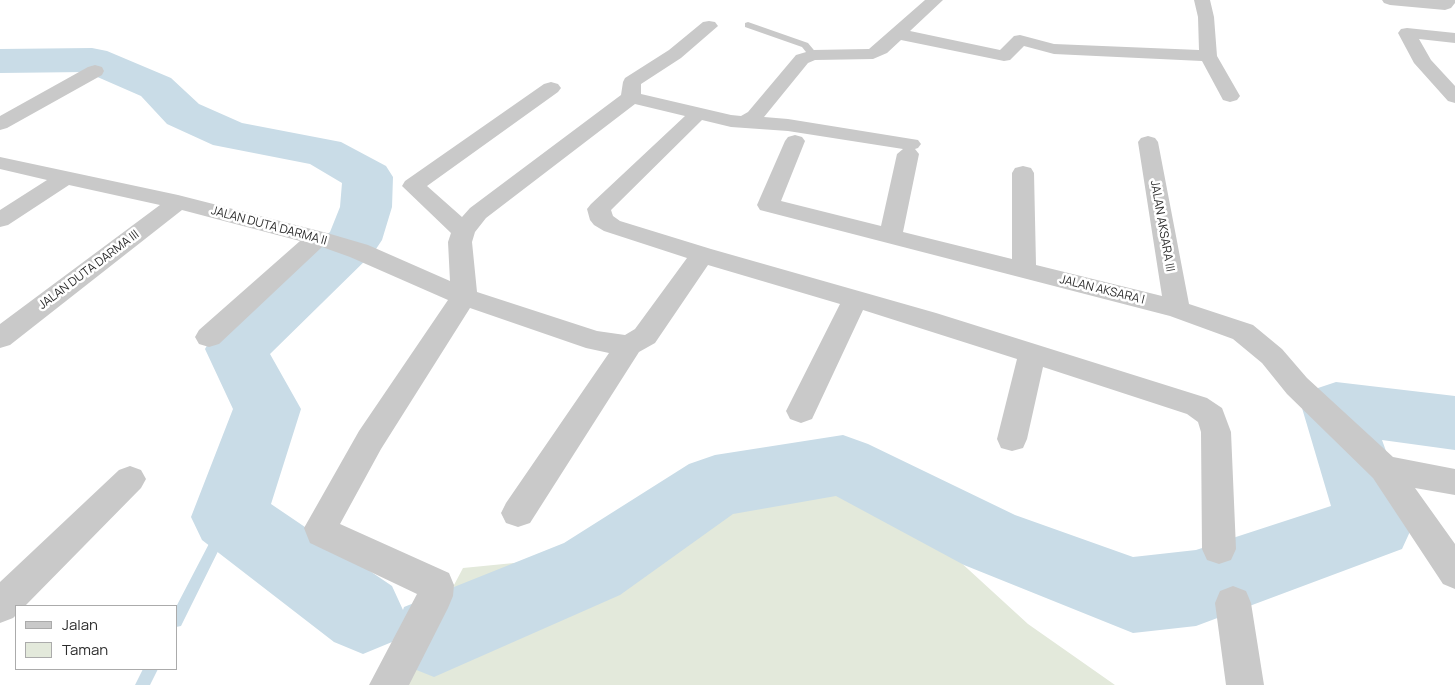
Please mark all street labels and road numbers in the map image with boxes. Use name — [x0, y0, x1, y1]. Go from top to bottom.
street label: JALAN AKSARA III — [1147, 179, 1177, 273]
street label: JALAN DUTA DARMA II — [209, 204, 329, 248]
street label: JALAN DUTA DARMA III — [36, 227, 142, 313]
street label: JALAN AKSARA I — [1058, 272, 1146, 308]

